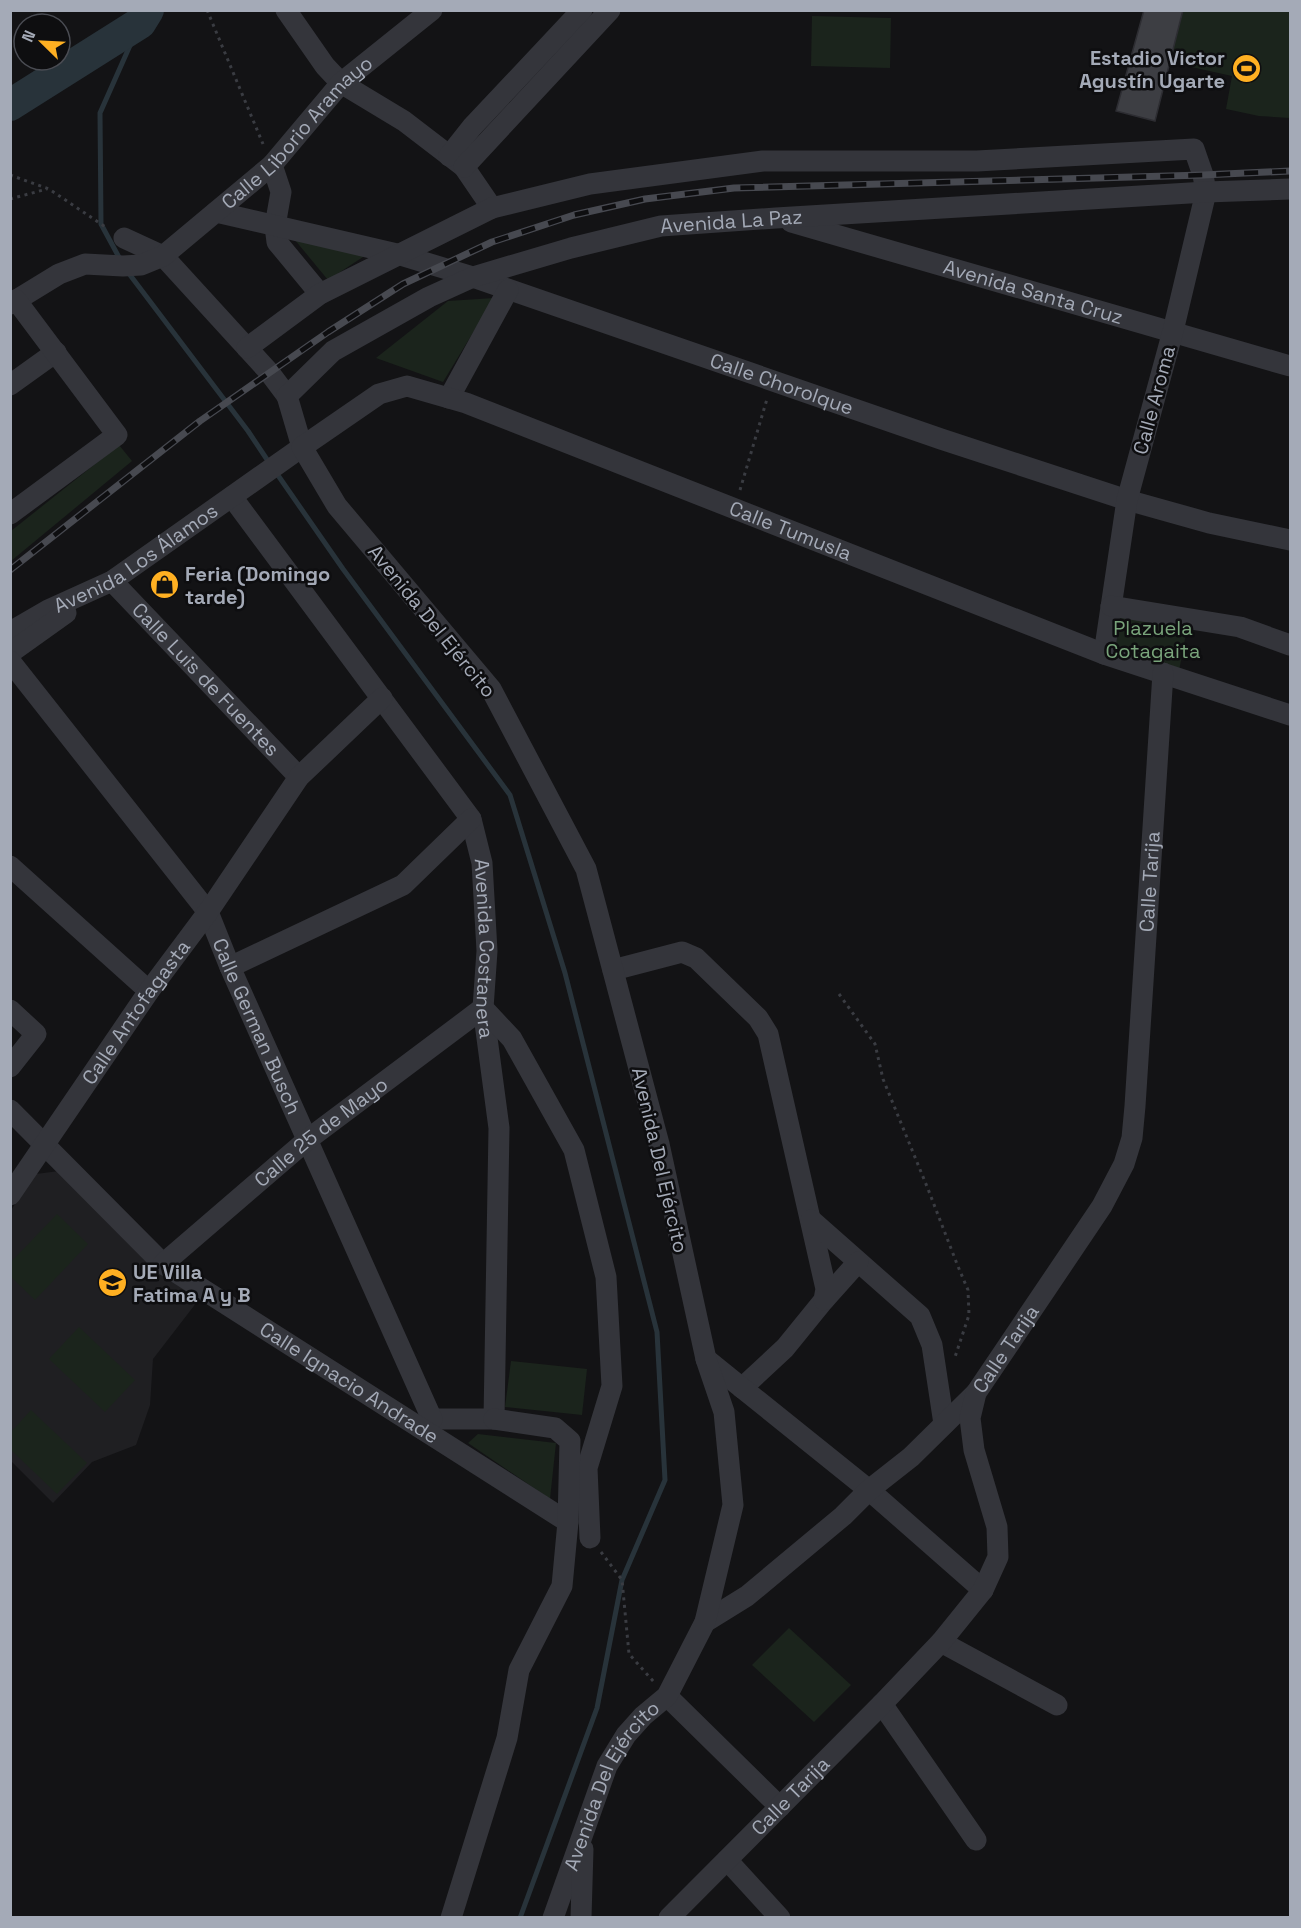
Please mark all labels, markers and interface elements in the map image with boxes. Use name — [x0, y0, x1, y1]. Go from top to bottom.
north arrow — [12, 12, 72, 72]
text: N — [17, 27, 41, 45]
place label: Estadio Victor Agustín Ugarte — [1079, 45, 1225, 94]
street label: Calle Liborio Aramayo — [216, 50, 378, 215]
sports icon: Estadio Victor Agustín Ugarte — [1230, 53, 1262, 85]
street label: Avenida La Paz — [659, 203, 803, 239]
street label: Avenida Santa Cruz — [940, 254, 1126, 330]
street label: Calle Aroma — [1127, 343, 1181, 457]
street label: Calle Chorolque — [707, 347, 857, 421]
street label: Calle Tumusla — [726, 495, 856, 566]
street label: Avenida Los Álamos — [50, 498, 223, 619]
street label: Avenida Del Ejército — [362, 539, 502, 703]
place label: Feria (Domingo tarde) — [185, 561, 330, 610]
shop icon: Feria (Domingo tarde) — [148, 569, 180, 601]
street label: Calle Luis de Fuentes — [126, 597, 285, 762]
park label: Plazuela Cotagaita — [1105, 615, 1201, 664]
street label: Calle Tarija — [1133, 830, 1166, 933]
street label: Avenida Costanera — [469, 858, 500, 1040]
street label: Calle Antofagasta — [76, 934, 196, 1090]
street label: Calle German Busch — [207, 934, 307, 1118]
street label: Avenida Del Ejército — [626, 1065, 694, 1255]
street label: Calle 25 de Mayo — [249, 1071, 393, 1193]
place label: UE Villa Fatima A y B — [133, 1259, 250, 1308]
school or university icon: UE Villa Fatima A y B — [96, 1267, 128, 1299]
street label: Calle Tarija — [967, 1300, 1045, 1398]
street label: Calle Ignacio Andrade — [255, 1316, 444, 1449]
street label: Avenida Del Ejército — [558, 1695, 665, 1874]
street label: Calle Tarija — [745, 1751, 835, 1841]

